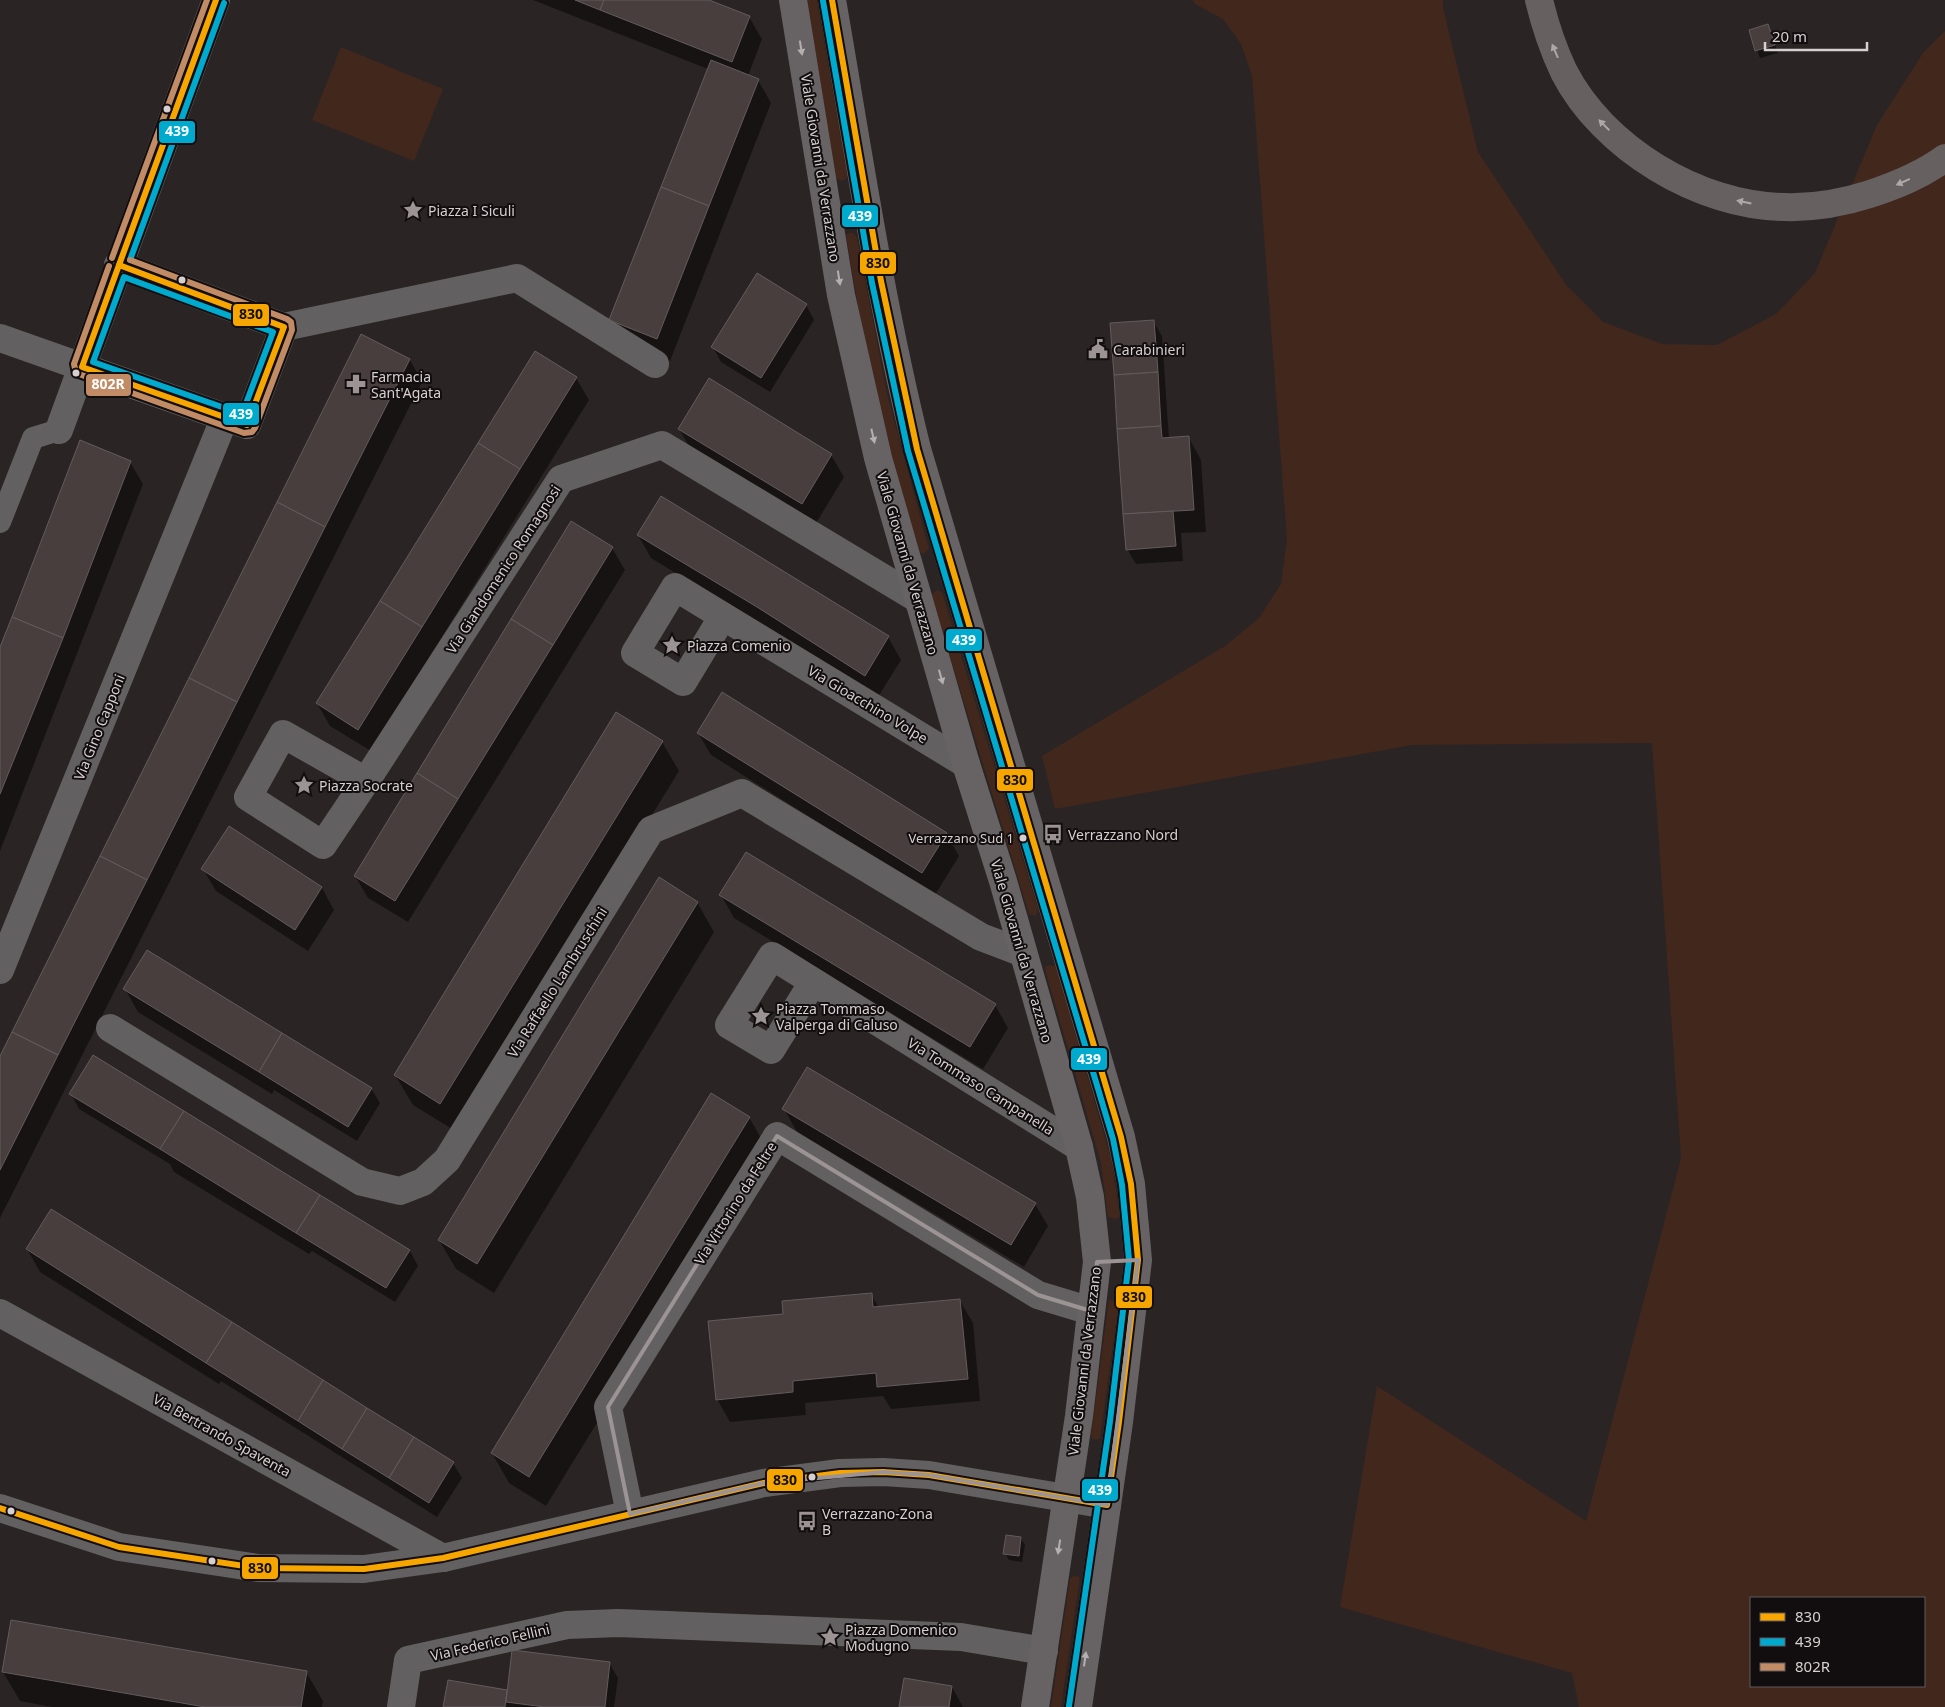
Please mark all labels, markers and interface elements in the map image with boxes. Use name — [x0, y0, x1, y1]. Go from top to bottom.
scale bar — [1765, 20, 1868, 52]
text: 20 m — [1772, 26, 1807, 46]
one-way arrow — [798, 40, 806, 56]
one-way arrow — [1551, 43, 1559, 58]
street label: Viale Giovanni da Verrazzano — [797, 73, 845, 263]
unlabelled marker — [162, 104, 172, 114]
one-way arrow — [1598, 119, 1610, 131]
line badge: 439 — [158, 120, 196, 144]
text: 439 — [165, 121, 189, 140]
one-way arrow — [1896, 179, 1910, 187]
one-way arrow — [1736, 197, 1752, 205]
place icon: Piazza I Siculi — [402, 199, 424, 221]
place label: Piazza I Siculi — [428, 201, 515, 220]
line badge: 439 — [841, 204, 879, 228]
text: 439 — [848, 206, 872, 225]
line badge: 830 — [859, 251, 897, 275]
text: 830 — [866, 253, 890, 272]
one-way arrow — [835, 270, 843, 286]
unlabelled marker — [177, 275, 187, 285]
line badge: 830 — [232, 303, 270, 327]
text: 830 — [239, 304, 263, 323]
public building icon: Carabinieri — [1087, 338, 1109, 360]
place label: Carabinieri — [1113, 340, 1185, 359]
place label: Farmacia Sant'Agata — [371, 367, 441, 402]
unlabelled marker — [71, 368, 81, 378]
line badge: 802R — [85, 373, 132, 397]
pharmacy icon: Farmacia Sant'Agata — [345, 373, 367, 395]
text: 802R — [91, 374, 125, 393]
line badge: 439 — [222, 402, 260, 426]
text: 439 — [229, 404, 253, 423]
one-way arrow — [869, 429, 877, 444]
street label: Viale Giovanni da Verrazzano — [873, 469, 943, 657]
street label: Via Giandomenico Romagnosi — [441, 481, 565, 657]
line badge: 439 — [945, 628, 983, 652]
text: 439 — [952, 630, 976, 649]
place icon: Piazza Comenio — [661, 634, 683, 656]
place label: Piazza Comenio — [687, 636, 791, 655]
street label: Via Gioacchino Volpe — [804, 661, 932, 747]
one-way arrow — [937, 670, 945, 685]
street label: Via Gino Capponi — [69, 671, 129, 783]
line badge: 830 — [996, 768, 1034, 792]
text: 830 — [1003, 770, 1027, 789]
place icon: Piazza Socrate — [293, 774, 315, 796]
place label: Piazza Socrate — [319, 776, 413, 795]
bus stop icon: Verrazzano Nord — [1042, 823, 1064, 845]
place label: Verrazzano Nord — [1068, 825, 1178, 844]
place label: Verrazzano Sud 1 — [909, 829, 1014, 847]
marker: Verrazzano Sud 1 — [1018, 833, 1028, 843]
street label: Viale Giovanni da Verrazzano — [987, 857, 1057, 1045]
street label: Via Raffaello Lambruschini — [503, 903, 611, 1061]
place label: Piazza Tommaso Valperga di Caluso — [776, 999, 898, 1034]
place icon: Piazza Tommaso Valperga di Caluso — [750, 1005, 772, 1027]
street label: Via Tommaso Campanella — [904, 1033, 1058, 1139]
line badge: 439 — [1070, 1047, 1108, 1071]
text: 439 — [1077, 1049, 1101, 1068]
street label: Via Vittorino da Feltre — [689, 1138, 781, 1268]
street label: Viale Giovanni da Verrazzano — [1063, 1266, 1105, 1456]
line badge: 830 — [1115, 1285, 1153, 1309]
text: 830 — [1122, 1287, 1146, 1306]
street label: Via Bertrando Spaventa — [150, 1389, 294, 1481]
line badge: 830 — [766, 1468, 804, 1492]
text: 830 — [773, 1470, 797, 1489]
unlabelled marker — [807, 1472, 817, 1482]
line badge: 439 — [1081, 1478, 1119, 1502]
text: 439 — [1088, 1480, 1112, 1499]
place label: Verrazzano-Zona B — [822, 1504, 933, 1539]
unlabelled marker — [6, 1506, 16, 1516]
bus stop icon: Verrazzano-Zona B — [796, 1510, 818, 1532]
one-way arrow — [1055, 1539, 1063, 1555]
unlabelled marker — [207, 1556, 217, 1566]
line badge: 830 — [241, 1556, 279, 1580]
text: 830 — [248, 1558, 272, 1577]
legend — [1750, 1597, 1925, 1687]
text: 830 — [1795, 1606, 1821, 1626]
street label: Via Federico Fellini — [429, 1619, 551, 1665]
place label: Piazza Domenico Modugno — [845, 1620, 957, 1655]
place icon: Piazza Domenico Modugno — [819, 1626, 841, 1648]
text: 439 — [1795, 1631, 1821, 1651]
one-way arrow — [1081, 1650, 1089, 1666]
text: 802R — [1795, 1656, 1831, 1676]

